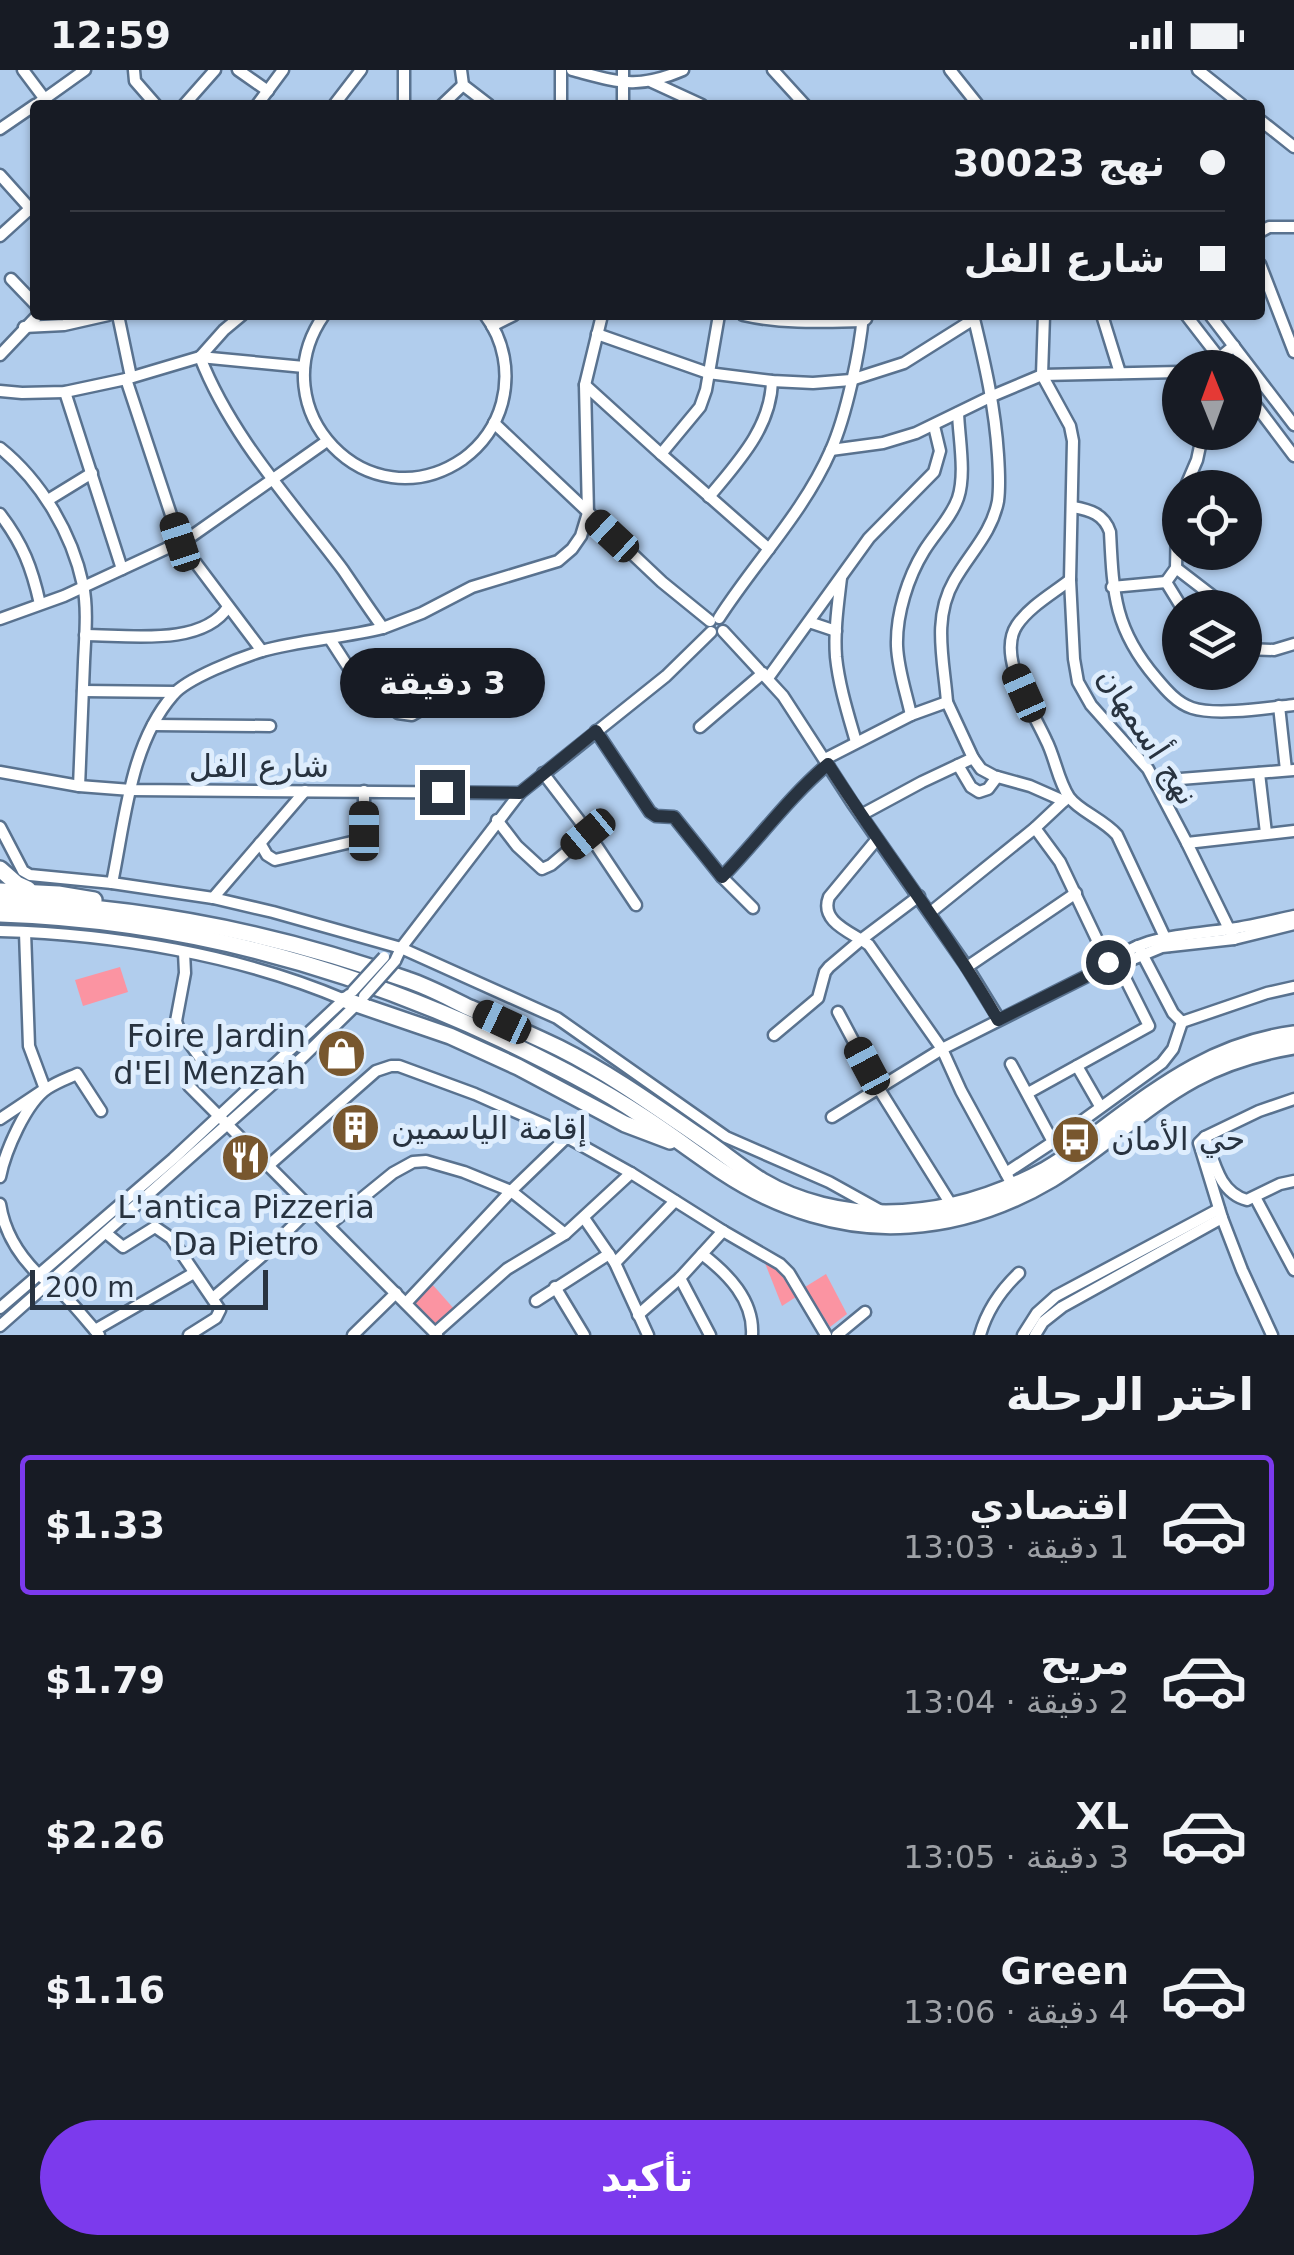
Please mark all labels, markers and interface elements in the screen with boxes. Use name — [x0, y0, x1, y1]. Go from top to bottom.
text: 12:59 — [50, 13, 171, 57]
text: نهج 30023 — [953, 141, 1165, 185]
text: شارع الفل — [964, 237, 1165, 281]
north arrow — [1162, 350, 1262, 450]
map controls — [1162, 350, 1262, 690]
button: locate — [1162, 470, 1262, 570]
car — [580, 505, 644, 567]
car — [156, 509, 204, 575]
button: layers — [1162, 590, 1262, 690]
callout: 3 دقيقة — [340, 647, 544, 717]
car — [998, 659, 1050, 727]
street label: نهج أسمهان — [1089, 659, 1208, 812]
text: 3 دقيقة — [379, 664, 506, 702]
street label: شارع الفل — [189, 747, 329, 785]
route end — [420, 770, 465, 815]
car — [349, 801, 379, 861]
car — [555, 803, 621, 865]
route start — [1086, 940, 1131, 985]
car — [468, 996, 536, 1048]
place label: Foire Jardin d'El Menzah — [113, 1017, 306, 1092]
shop icon: Foire Jardin d'El Menzah — [315, 1028, 367, 1080]
car — [840, 1032, 894, 1100]
building icon: إقامة الياسمين — [330, 1102, 382, 1154]
place label: إقامة الياسمين — [391, 1109, 587, 1147]
bus stop icon: حي الأمان — [1050, 1113, 1102, 1165]
place label: حي الأمان — [1111, 1119, 1245, 1158]
restaurant icon: L'antica Pizzeria Da Pietro — [220, 1131, 272, 1183]
place label: L'antica Pizzeria Da Pietro — [117, 1188, 375, 1263]
scale bar — [30, 1265, 268, 1310]
text: 200 m — [45, 1271, 135, 1304]
text: اختر الرحلة — [1006, 1368, 1254, 1421]
icon: car — [1159, 1480, 1249, 1570]
text: اقتصادي — [970, 1484, 1129, 1528]
text: $1.33 — [45, 1503, 165, 1547]
text: 1 دقيقة · 13:03 — [903, 1528, 1129, 1566]
icon: car — [1159, 1635, 1249, 1725]
text: مريح — [1040, 1639, 1129, 1683]
text: $1.79 — [45, 1658, 165, 1702]
text: 2 دقيقة · 13:04 — [903, 1683, 1129, 1721]
icon: car — [1159, 1790, 1249, 1880]
text: XL — [1075, 1794, 1129, 1838]
text: $2.26 — [45, 1813, 165, 1857]
text: 3 دقيقة · 13:05 — [903, 1838, 1129, 1876]
icon: car — [1159, 1945, 1249, 2035]
text: Green — [1000, 1949, 1129, 1993]
text: $1.16 — [45, 1968, 165, 2012]
text: 4 دقيقة · 13:06 — [903, 1993, 1129, 2031]
button: تأكيد — [40, 2120, 1254, 2235]

